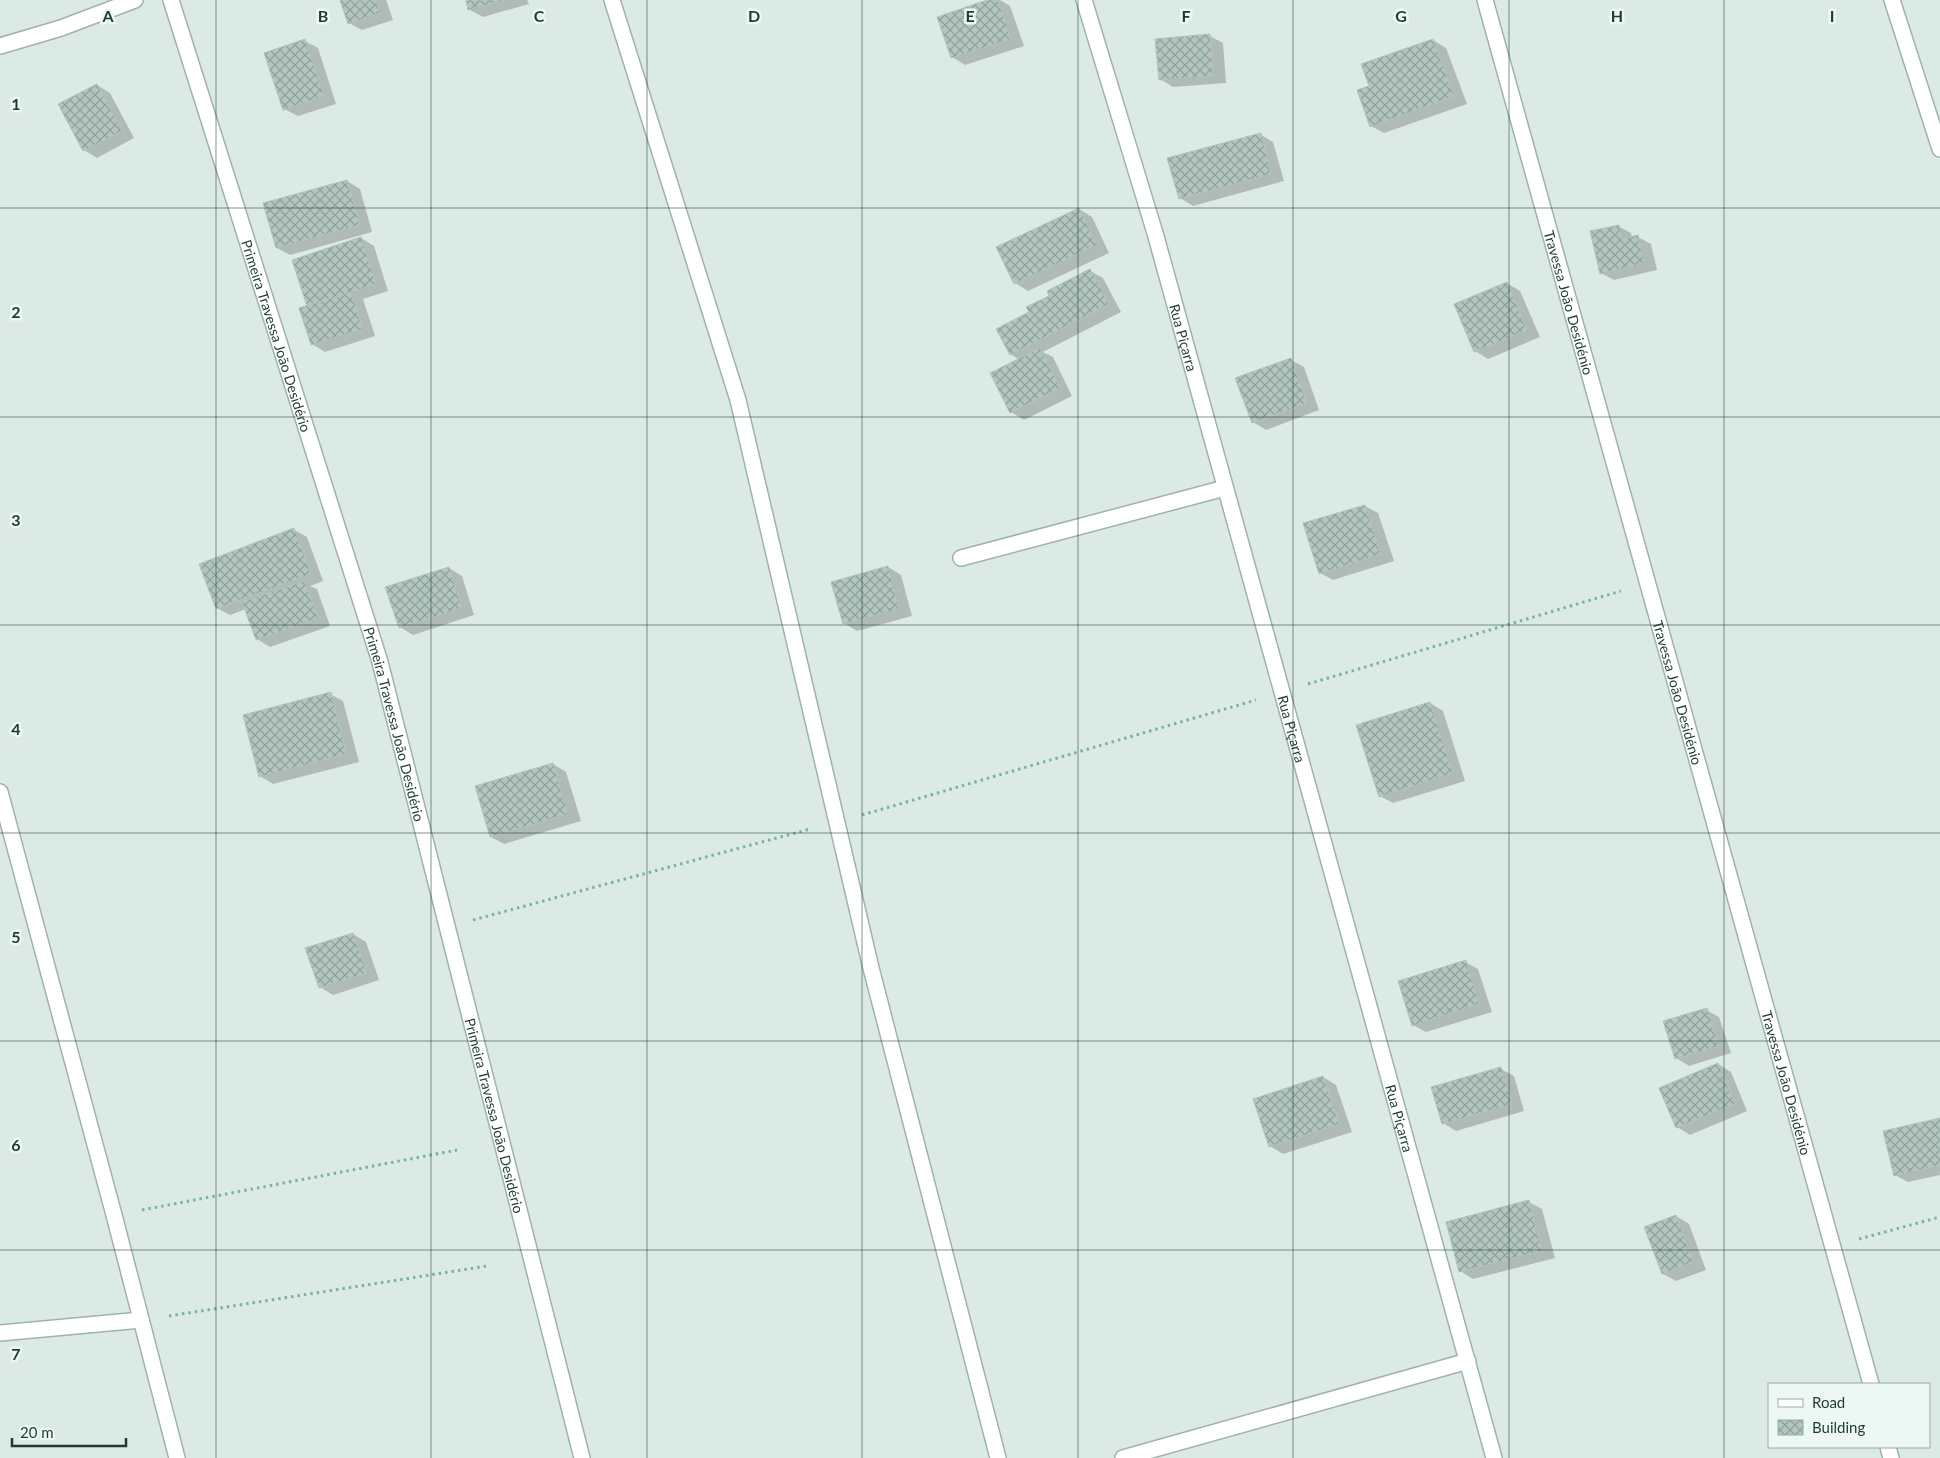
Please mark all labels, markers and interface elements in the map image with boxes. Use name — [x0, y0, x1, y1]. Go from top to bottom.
text: A — [101, 6, 114, 25]
text: B — [318, 6, 328, 25]
text: C — [534, 6, 545, 25]
text: D — [748, 6, 760, 25]
text: E — [965, 6, 975, 25]
text: F — [1181, 6, 1191, 25]
text: G — [1395, 6, 1407, 25]
text: H — [1611, 6, 1623, 25]
text: I — [1830, 6, 1834, 25]
text: 1 — [11, 94, 21, 113]
street label: Travessa João Desidénio — [1541, 228, 1598, 377]
street label: Primeira Travessa João Desidério — [239, 237, 315, 434]
text: 2 — [11, 302, 21, 321]
street label: Rua Piçarra — [1166, 302, 1201, 373]
text: 3 — [11, 510, 21, 529]
street label: Travessa João Desidénio — [1650, 618, 1706, 767]
street label: Primeira Travessa João Desidério — [361, 625, 429, 823]
street label: Rua Piçarra — [1275, 693, 1310, 765]
text: 4 — [11, 719, 21, 738]
text: 5 — [11, 927, 21, 946]
street label: Travessa João Desidénio — [1759, 1009, 1815, 1157]
street label: Primeira Travessa João Desidério — [462, 1016, 528, 1215]
street label: Rua Piçarra — [1383, 1082, 1417, 1154]
text: 6 — [11, 1135, 21, 1154]
text: 7 — [11, 1344, 21, 1363]
legend — [1768, 1383, 1930, 1448]
text: Road — [1812, 1393, 1845, 1411]
scale bar — [12, 1416, 126, 1448]
text: Building — [1812, 1418, 1865, 1436]
text: 20 m — [20, 1423, 54, 1441]

